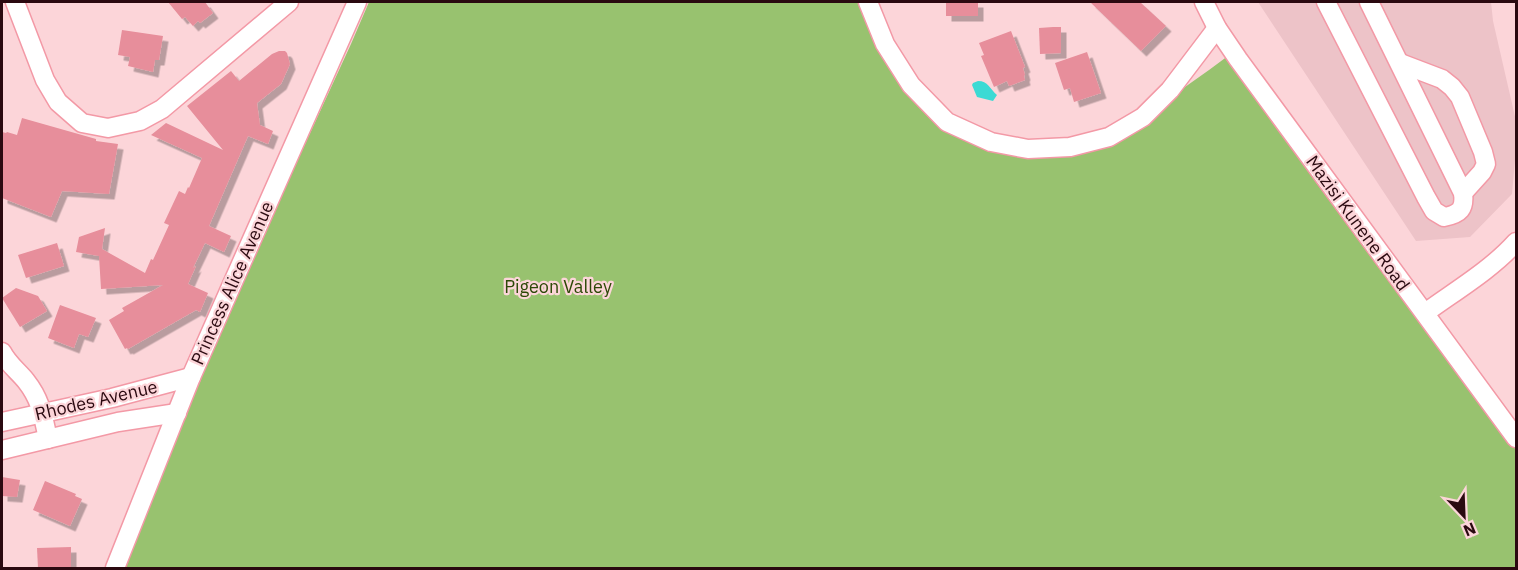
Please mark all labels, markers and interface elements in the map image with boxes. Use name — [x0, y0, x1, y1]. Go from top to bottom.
street label: Mazisi Kunene Road — [1301, 151, 1415, 295]
street label: Princess Alice Avenue — [186, 198, 278, 368]
park label: Pigeon Valley — [504, 275, 612, 298]
street label: Rhodes Avenue — [32, 375, 160, 425]
north arrow — [1434, 486, 1494, 546]
text: N — [1461, 518, 1479, 541]

